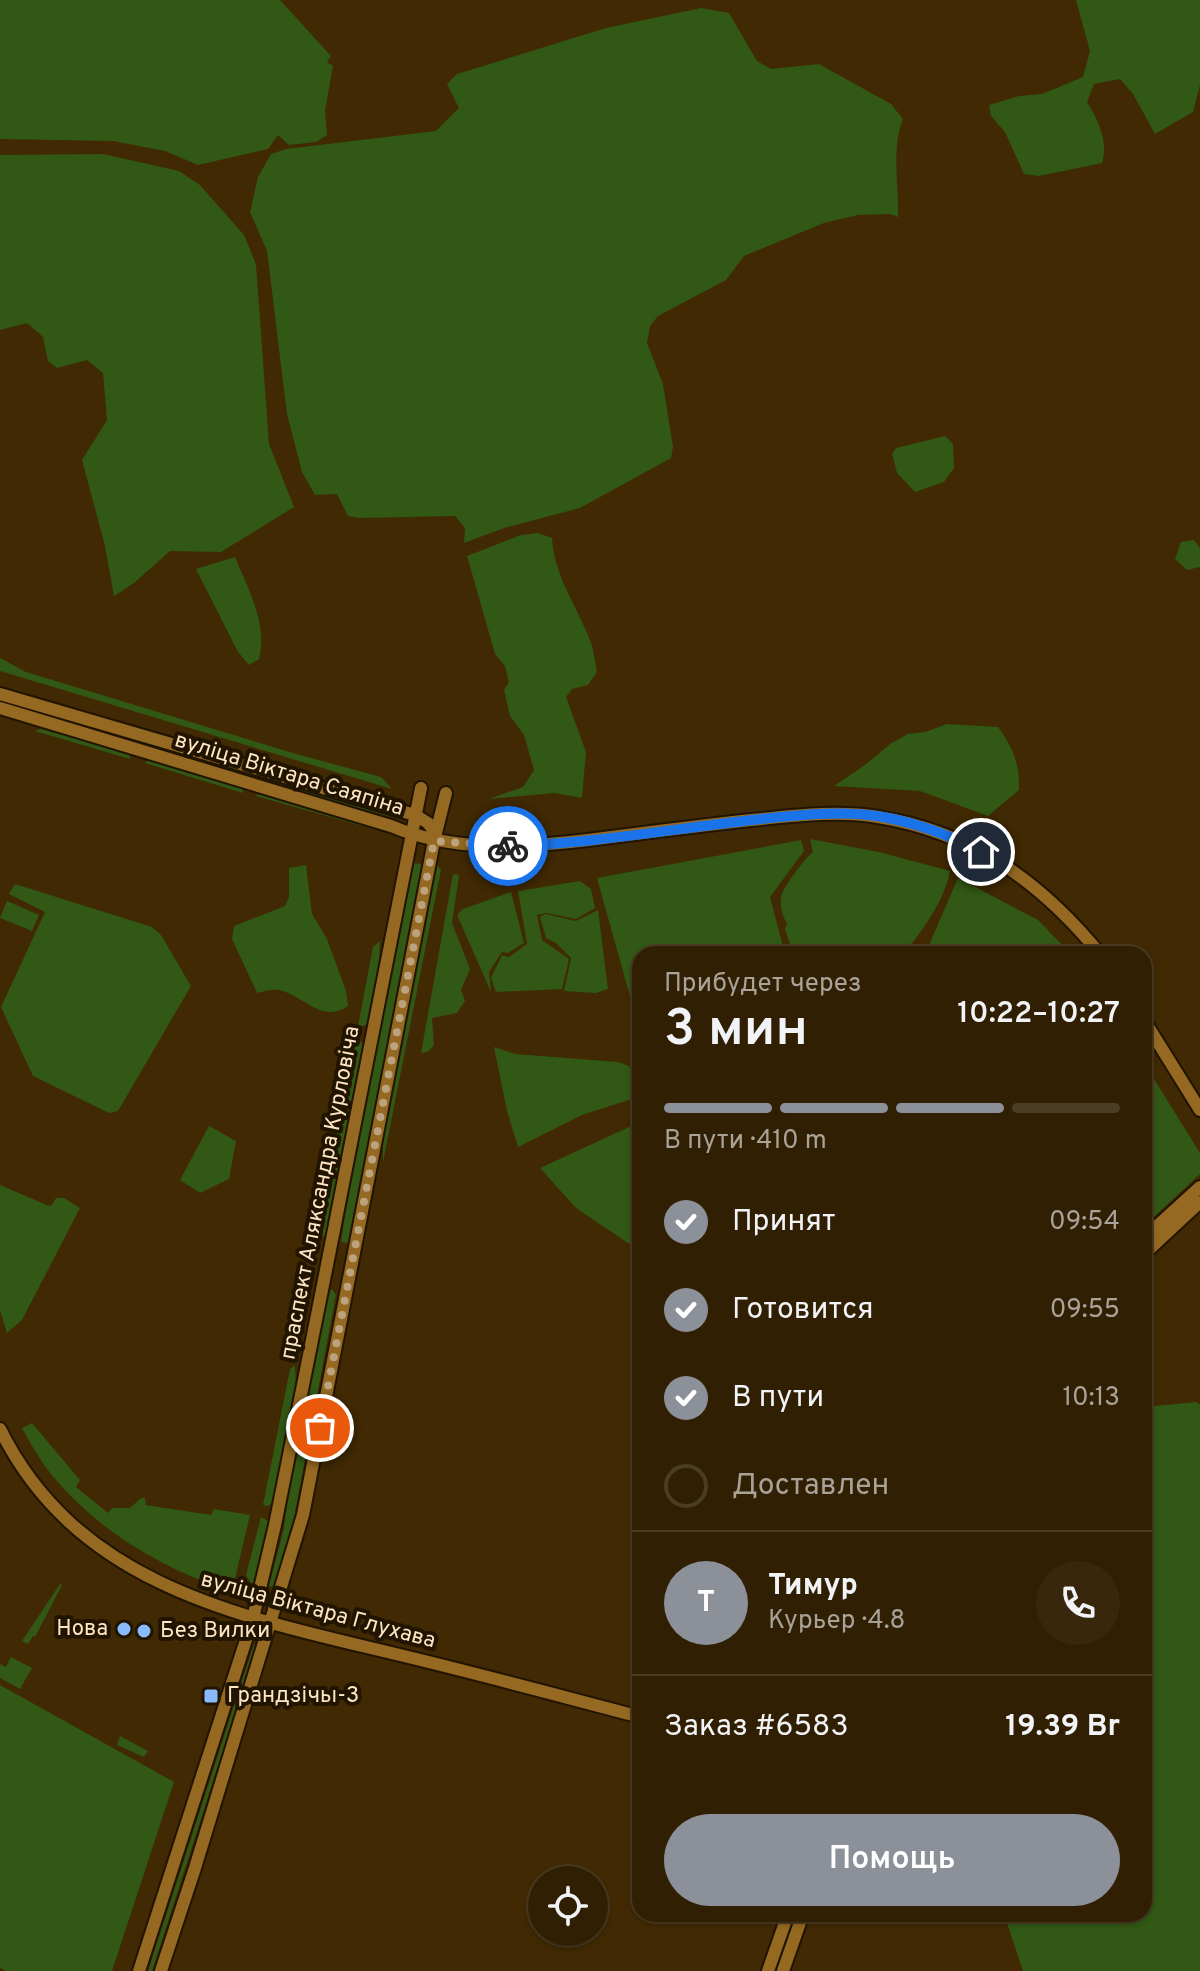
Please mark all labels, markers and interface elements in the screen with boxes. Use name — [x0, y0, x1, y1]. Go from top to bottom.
street label: вуліца Віктара Саяпіна — [171, 727, 407, 823]
courier — [468, 806, 548, 886]
pin — [947, 818, 1015, 886]
icon: bike — [486, 824, 530, 868]
icon: home — [959, 830, 1003, 874]
text: Прибудет через — [664, 968, 862, 1001]
text: 10:22–10:27 — [957, 996, 1120, 1033]
text: 3 мин — [664, 998, 808, 1064]
street label: праспект Аляксандра Курловіча — [275, 1024, 367, 1362]
text: В пути · 410 m — [664, 1125, 827, 1158]
icon: check — [664, 1200, 708, 1244]
text: Принят — [732, 1204, 836, 1241]
text: 09:54 — [1049, 1206, 1120, 1239]
icon: check — [664, 1288, 708, 1332]
text: Готовится — [732, 1292, 874, 1329]
text: 09:55 — [1050, 1294, 1120, 1327]
icon: check — [664, 1376, 708, 1420]
text: В пути — [732, 1380, 824, 1417]
text: 10:13 — [1062, 1382, 1120, 1415]
pin — [286, 1394, 354, 1462]
icon: bag — [298, 1406, 342, 1450]
text: Доставлен — [732, 1468, 889, 1505]
button: phone — [1036, 1561, 1120, 1645]
street label: вуліца Віктара Глухава — [198, 1567, 438, 1655]
text: Тимур — [768, 1568, 858, 1605]
text: Т — [697, 1585, 715, 1622]
text: Курьер · 4.8 — [768, 1605, 905, 1638]
place label: Нова — [56, 1616, 108, 1643]
place label: Без Вилки — [160, 1618, 270, 1645]
marker: Нова — [115, 1620, 133, 1638]
marker: Без Вилки — [135, 1622, 153, 1640]
place label: Грандзічы-3 — [227, 1683, 359, 1710]
marker: Грандзічы-3 — [202, 1687, 220, 1705]
text: Заказ #6583 — [664, 1709, 848, 1746]
text: 19.39 Br — [1005, 1709, 1120, 1746]
button: Помощь — [664, 1814, 1120, 1906]
map controls — [528, 1866, 608, 1946]
button: locate — [528, 1866, 608, 1946]

